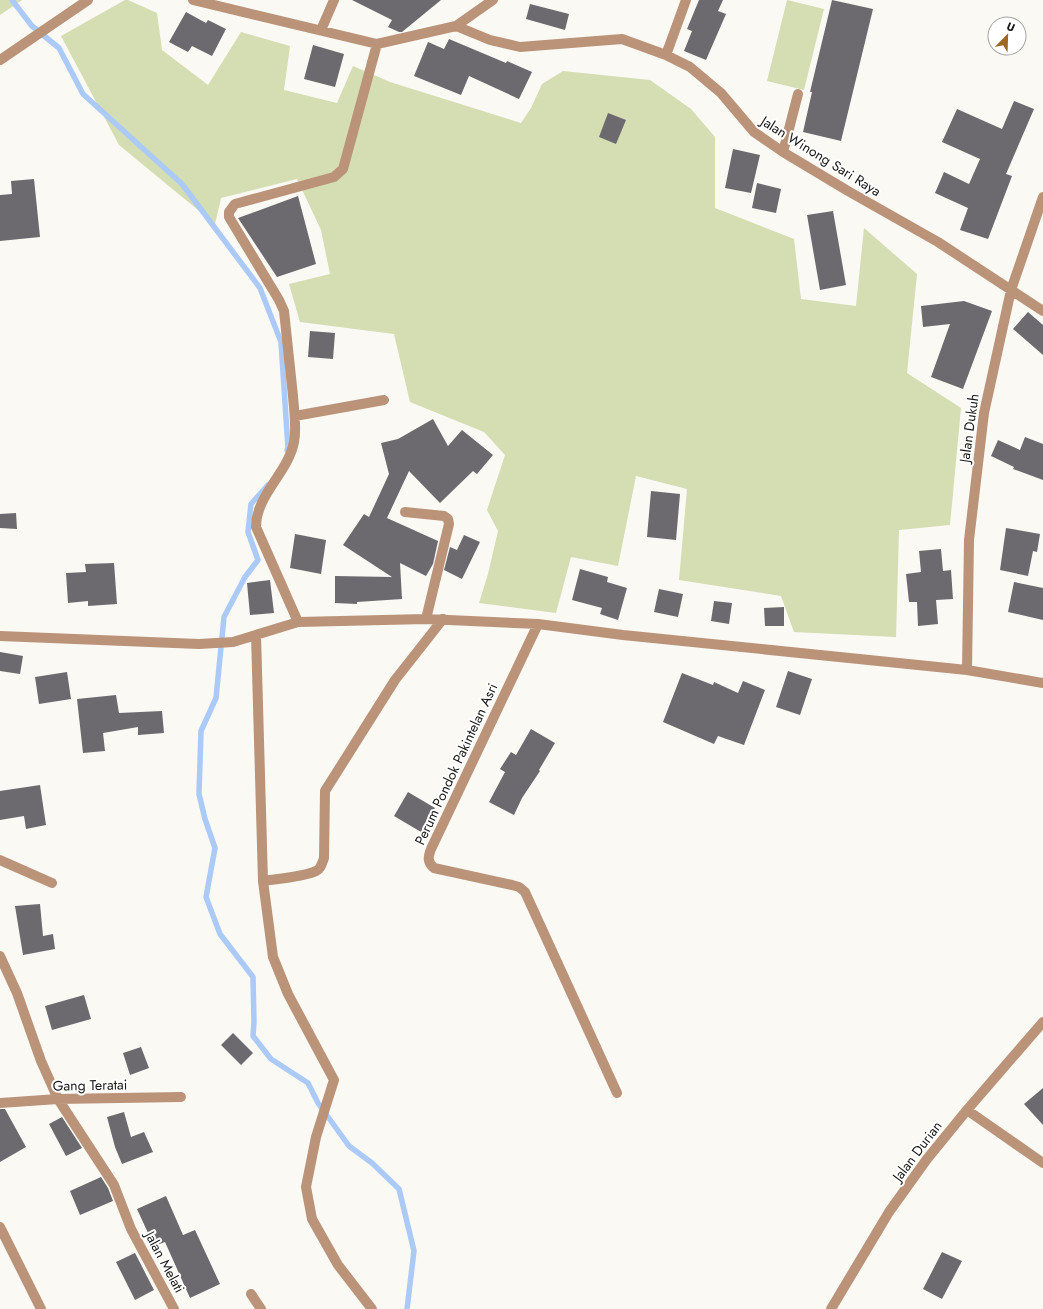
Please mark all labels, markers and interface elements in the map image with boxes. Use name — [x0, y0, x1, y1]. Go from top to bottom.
north arrow — [987, 16, 1027, 56]
text: U — [1004, 18, 1018, 36]
street label: Jalan Winong Sari Raya — [755, 110, 885, 201]
street label: Jalan Dukuh — [954, 392, 984, 466]
street label: Perum Pondok Pakintelan Asri — [410, 680, 502, 848]
street label: Gang Teratai — [52, 1074, 128, 1096]
street label: Jalan Durian — [886, 1117, 946, 1187]
street label: Jalan Melati — [139, 1226, 190, 1296]

